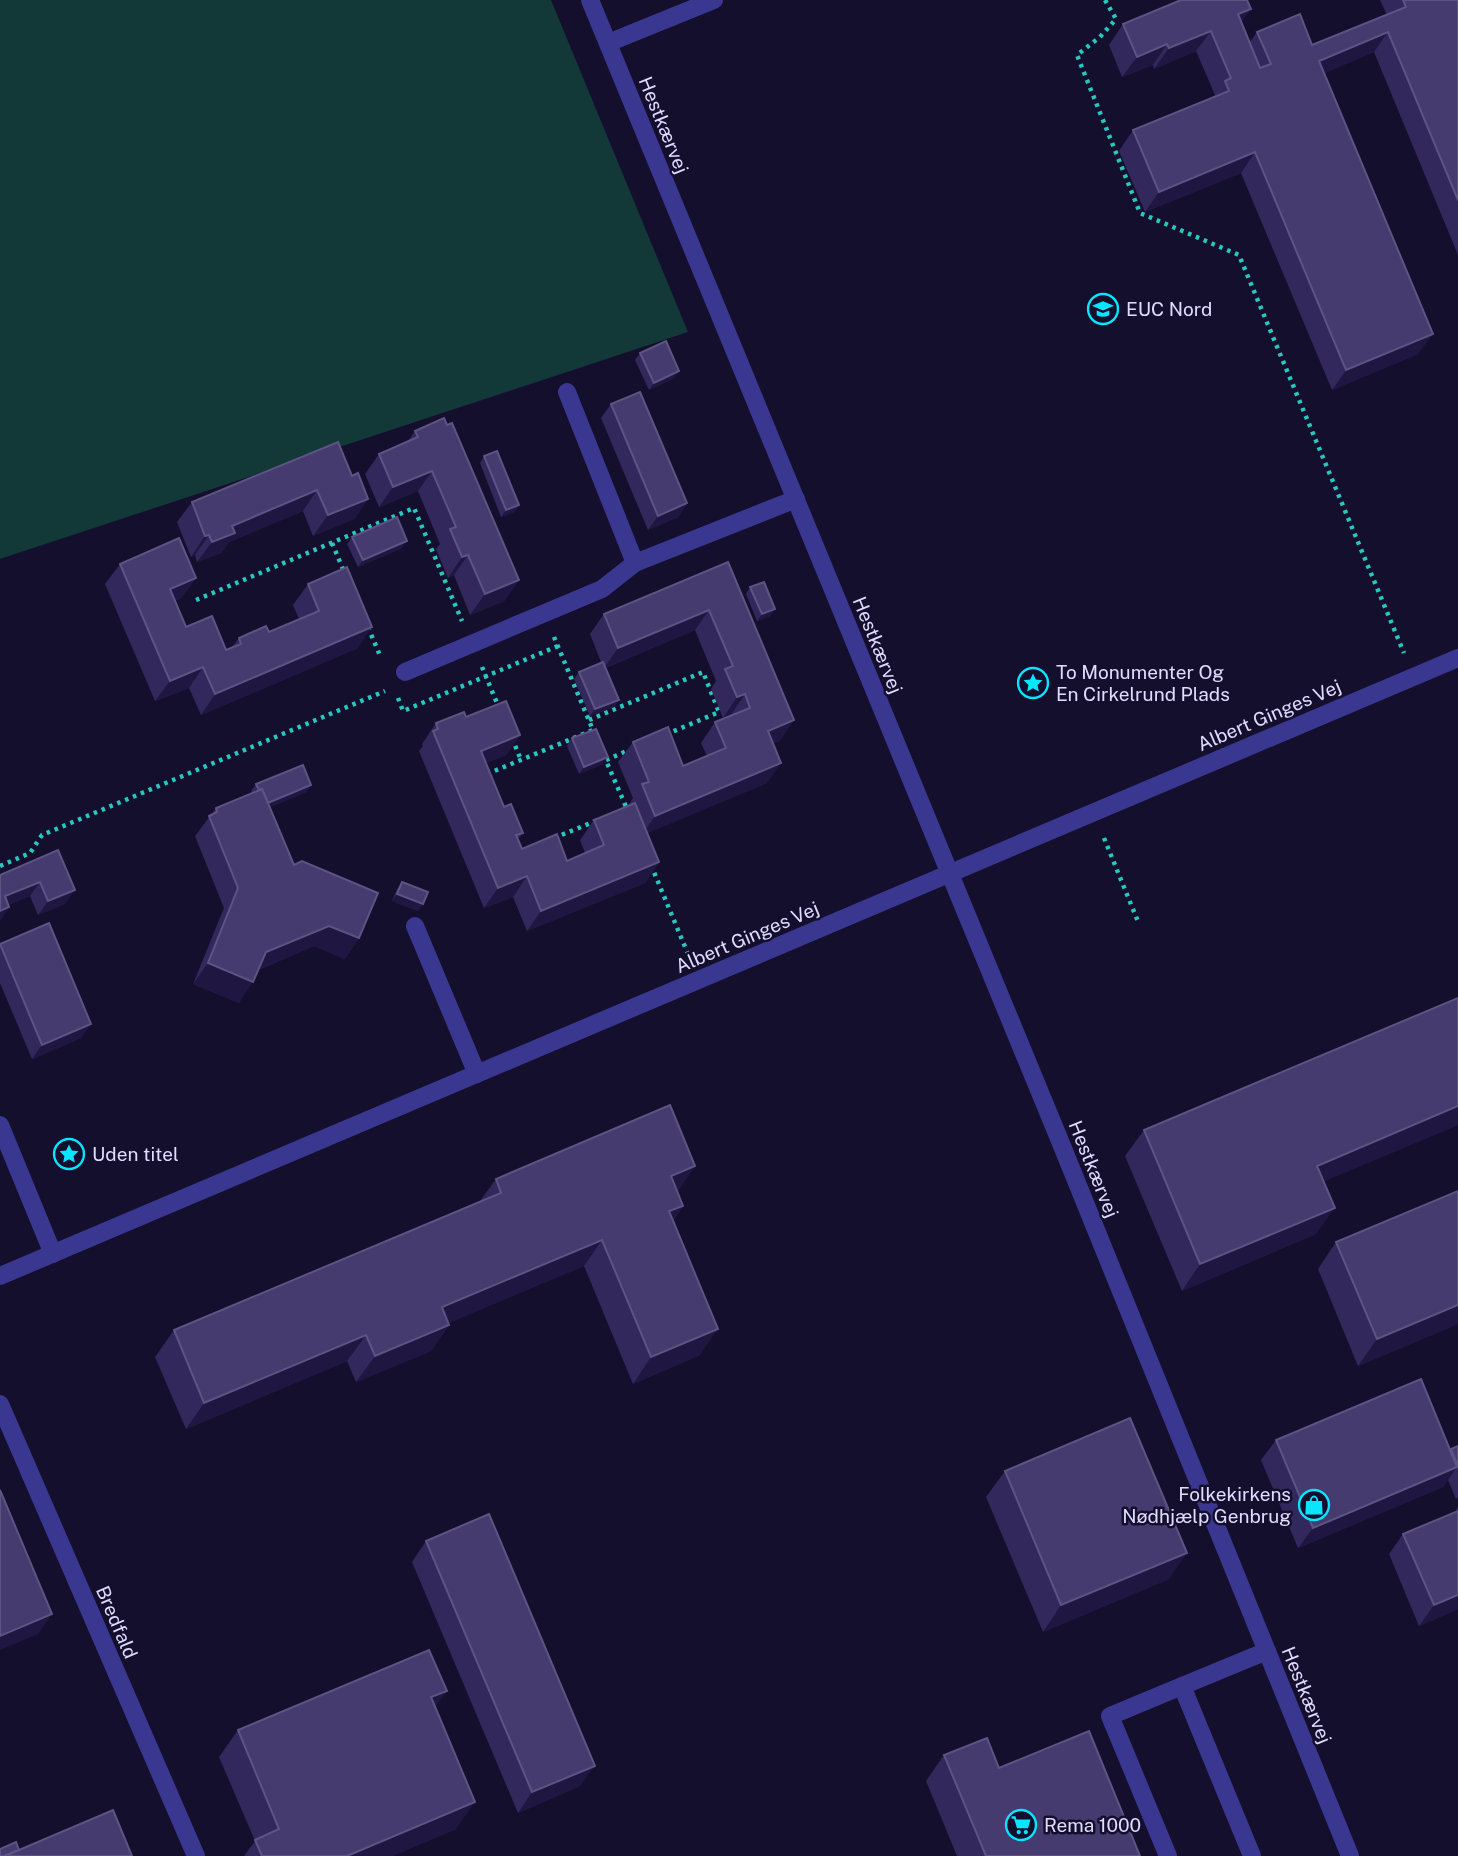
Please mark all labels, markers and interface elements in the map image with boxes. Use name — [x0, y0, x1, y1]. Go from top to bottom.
street label: Hestkærvej — [635, 73, 693, 177]
school or university icon: EUC Nord — [1086, 292, 1120, 326]
place label: EUC Nord — [1126, 298, 1212, 320]
street label: Hestkærvej — [849, 593, 907, 697]
place label: To Monumenter Og En Cirkelrund Plads — [1056, 661, 1230, 705]
place icon: To Monumenter Og En Cirkelrund Plads — [1016, 666, 1050, 700]
street label: Albert Ginges Vej — [1194, 675, 1344, 755]
street label: Albert Ginges Vej — [672, 897, 822, 977]
street label: Hestkærvej — [1065, 1117, 1123, 1221]
place icon: Uden titel — [52, 1137, 86, 1171]
place label: Uden titel — [92, 1143, 179, 1165]
place label: Folkekirkens Nødhjælp Genbrug — [1122, 1483, 1291, 1527]
shop icon: Folkekirkens Nødhjælp Genbrug — [1297, 1488, 1331, 1522]
street label: Bredfald — [92, 1582, 142, 1662]
street label: Hestkærvej — [1278, 1643, 1336, 1747]
supermarket icon: Rema 1000 — [1004, 1808, 1038, 1842]
place label: Rema 1000 — [1044, 1814, 1141, 1836]

